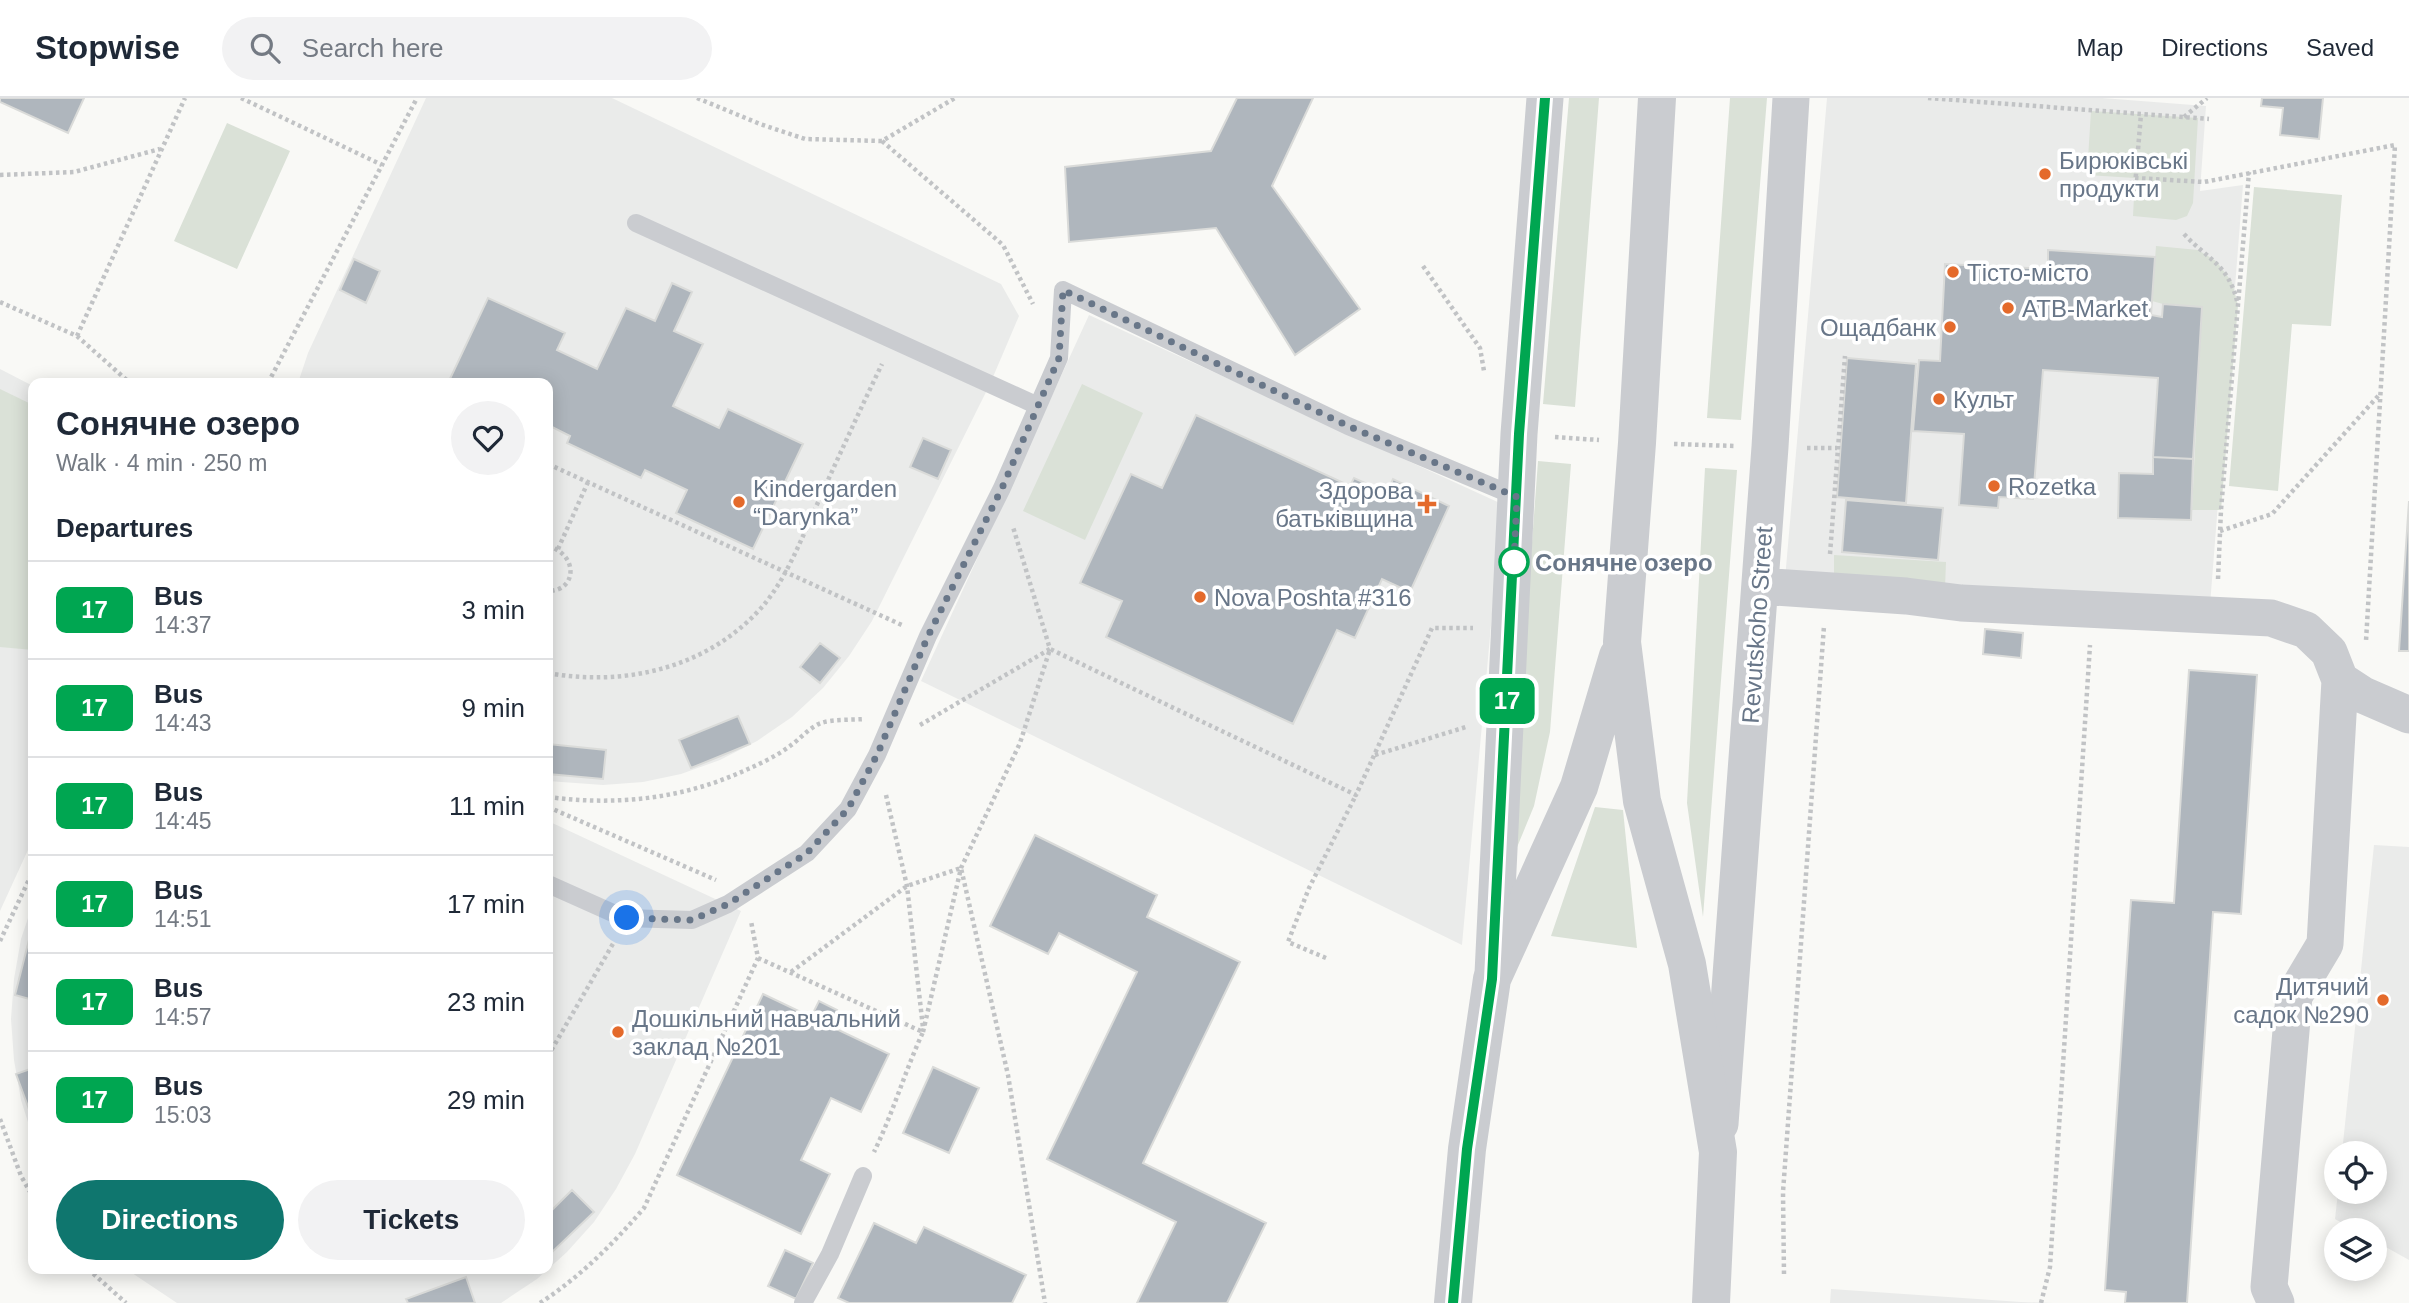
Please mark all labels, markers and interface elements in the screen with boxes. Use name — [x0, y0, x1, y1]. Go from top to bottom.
search box — [222, 17, 712, 80]
text: Stopwise — [35, 29, 180, 66]
icon: search — [246, 29, 284, 67]
text: Search here — [302, 33, 444, 63]
text: Map — [2077, 34, 2123, 61]
text: Directions — [2161, 34, 2268, 61]
text: Saved — [2306, 34, 2374, 61]
place label: Бирюківські продукти — [2059, 147, 2188, 202]
marker: Бирюківські продукти — [2037, 166, 2053, 182]
place label: Тісто-місто — [1967, 259, 2089, 286]
marker: Тісто-місто — [1945, 264, 1961, 280]
place label: ATB-Market — [2022, 295, 2149, 322]
marker: ATB-Market — [2000, 300, 2016, 316]
place label: Ощадбанк — [1820, 314, 1937, 341]
marker: Ощадбанк — [1942, 319, 1958, 335]
place label: Культ — [1953, 386, 2014, 413]
marker: Культ — [1931, 391, 1947, 407]
button: heart — [451, 401, 525, 475]
text: Сонячне озеро — [56, 405, 300, 442]
text: Walk · 4 min · 250 m — [56, 450, 267, 476]
place label: Rozetka — [2008, 473, 2097, 500]
place label: Kindergarden “Darynka” — [753, 475, 897, 530]
place label: Здорова батьківщина — [1275, 477, 1414, 532]
marker: Rozetka — [1986, 478, 2002, 494]
marker: Kindergarden “Darynka” — [731, 494, 747, 510]
marker: Здорова батьківщина — [1419, 496, 1435, 512]
text: Departures — [56, 513, 193, 543]
street label: Revutskoho Street — [1737, 525, 1777, 724]
marker: Сонячне озеро — [1499, 547, 1529, 577]
place label: Сонячне озеро — [1535, 549, 1713, 576]
text: Bus — [154, 581, 203, 611]
place label: Nova Poshta #316 — [1214, 584, 1411, 611]
marker: Nova Poshta #316 — [1192, 589, 1208, 605]
text: 3 min — [461, 595, 525, 625]
text: 17 — [81, 596, 108, 623]
text: 14:37 — [154, 612, 212, 638]
line badge: 17 — [1476, 678, 1538, 724]
text: Bus — [154, 679, 203, 709]
text: 17 — [1494, 687, 1520, 714]
text: 9 min — [461, 693, 525, 723]
text: 17 — [81, 694, 108, 721]
text: 14:43 — [154, 710, 212, 736]
text: Bus — [154, 777, 203, 807]
text: 11 min — [449, 791, 525, 821]
text: 17 — [81, 792, 108, 819]
text: 14:45 — [154, 808, 212, 834]
text: Bus — [154, 875, 203, 905]
text: 17 min — [447, 889, 525, 919]
text: 17 — [81, 890, 108, 917]
your location — [609, 900, 644, 935]
text: 14:51 — [154, 906, 212, 932]
text: Bus — [154, 973, 203, 1003]
place label: Дитячий садок №290 — [2233, 973, 2369, 1028]
text: 23 min — [447, 987, 525, 1017]
text: 17 — [81, 988, 108, 1015]
marker: Дитячий садок №290 — [2375, 992, 2391, 1008]
text: 14:57 — [154, 1004, 212, 1030]
place label: Дошкільний навчальний заклад №201 — [632, 1005, 901, 1060]
marker: Дошкільний навчальний заклад №201 — [610, 1024, 626, 1040]
text: Bus — [154, 1071, 203, 1101]
text: 29 min — [447, 1085, 525, 1115]
text: 17 — [81, 1086, 108, 1113]
text: 15:03 — [154, 1102, 212, 1128]
map controls — [2324, 1141, 2387, 1281]
button: locate — [2324, 1141, 2387, 1204]
button: Directions — [56, 1180, 284, 1260]
button: Tickets — [298, 1180, 525, 1260]
button: layers — [2324, 1218, 2387, 1281]

